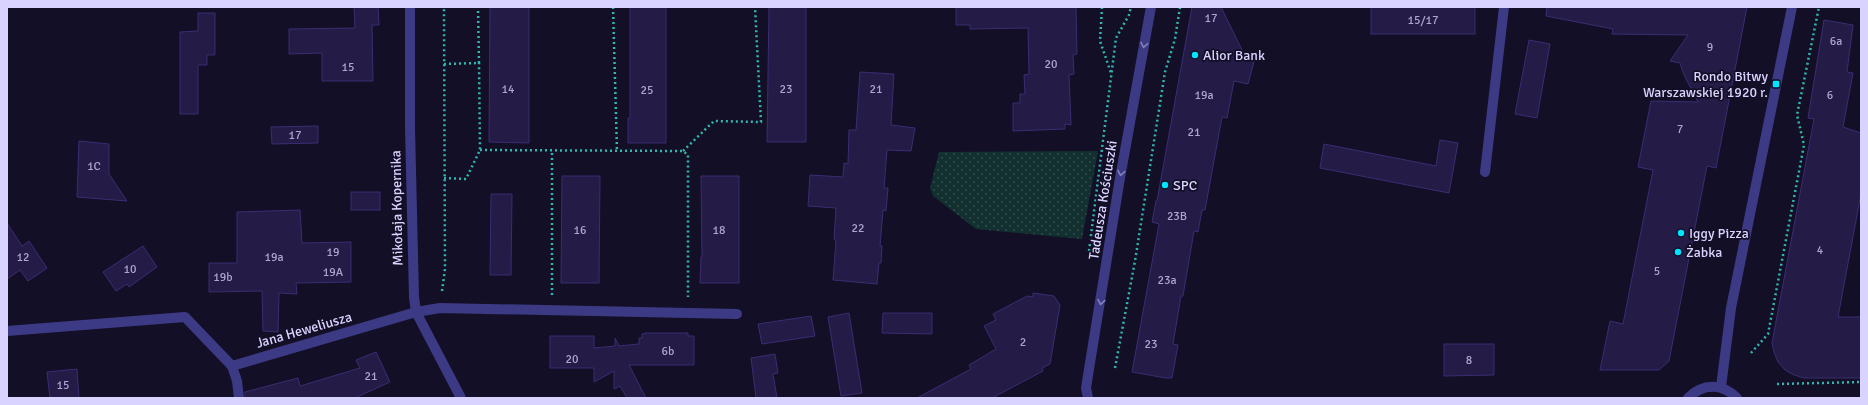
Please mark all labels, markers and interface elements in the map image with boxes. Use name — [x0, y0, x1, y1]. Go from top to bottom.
house number: 17 — [1205, 11, 1217, 26]
house number: 15/17 — [1408, 13, 1438, 28]
house number: 6a — [1830, 34, 1842, 49]
house number: 9 — [1707, 40, 1713, 55]
one-way arrow — [1140, 42, 1149, 48]
place label: Alior Bank — [1203, 47, 1265, 64]
marker: Alior Bank — [1190, 50, 1200, 60]
house number: 20 — [1045, 57, 1057, 72]
house number: 15 — [342, 60, 354, 75]
place label: Rondo Bitwy Warszawskiej 1920 r. — [1643, 68, 1768, 101]
marker: Rondo Bitwy Warszawskiej 1920 r. — [1771, 79, 1781, 89]
house number: 14 — [502, 82, 515, 97]
house number: 23 — [780, 82, 792, 97]
house number: 21 — [870, 82, 882, 97]
house number: 25 — [641, 83, 653, 98]
house number: 19a — [1194, 88, 1214, 103]
house number: 6 — [1827, 88, 1833, 103]
house number: 7 — [1677, 122, 1683, 137]
house number: 21 — [1188, 125, 1200, 140]
house number: 17 — [289, 128, 301, 143]
street label: Tadeusza Kościuszki — [1085, 139, 1121, 261]
street label: Mikołaja Kopernika — [387, 150, 407, 266]
house number: 1C — [87, 159, 101, 174]
one-way arrow — [1117, 170, 1126, 176]
place label: SPC — [1173, 177, 1197, 194]
marker: SPC — [1160, 180, 1170, 190]
house number: 23B — [1167, 209, 1187, 224]
house number: 22 — [852, 221, 864, 236]
house number: 16 — [574, 223, 586, 238]
house number: 18 — [713, 223, 725, 238]
place label: Iggy Pizza — [1689, 225, 1749, 242]
marker: Iggy Pizza — [1676, 228, 1686, 238]
house number: 4 — [1817, 243, 1824, 258]
place label: Żabka — [1686, 244, 1722, 261]
house number: 19 — [327, 245, 339, 260]
marker: Żabka — [1673, 247, 1683, 257]
house number: 12 — [17, 250, 29, 265]
house number: 19a — [264, 250, 284, 265]
house number: 10 — [124, 262, 136, 277]
house number: 5 — [1654, 264, 1660, 279]
house number: 19A — [323, 265, 344, 280]
house number: 19b — [213, 270, 233, 285]
house number: 23a — [1157, 273, 1177, 288]
one-way arrow — [1097, 299, 1106, 305]
street label: Jana Heweliusza — [254, 308, 354, 352]
house number: 2 — [1020, 335, 1026, 350]
house number: 23 — [1145, 337, 1157, 352]
house number: 6b — [662, 344, 674, 359]
house number: 20 — [566, 352, 578, 367]
house number: 8 — [1466, 353, 1472, 368]
house number: 21 — [365, 369, 377, 384]
house number: 15 — [57, 378, 69, 393]

